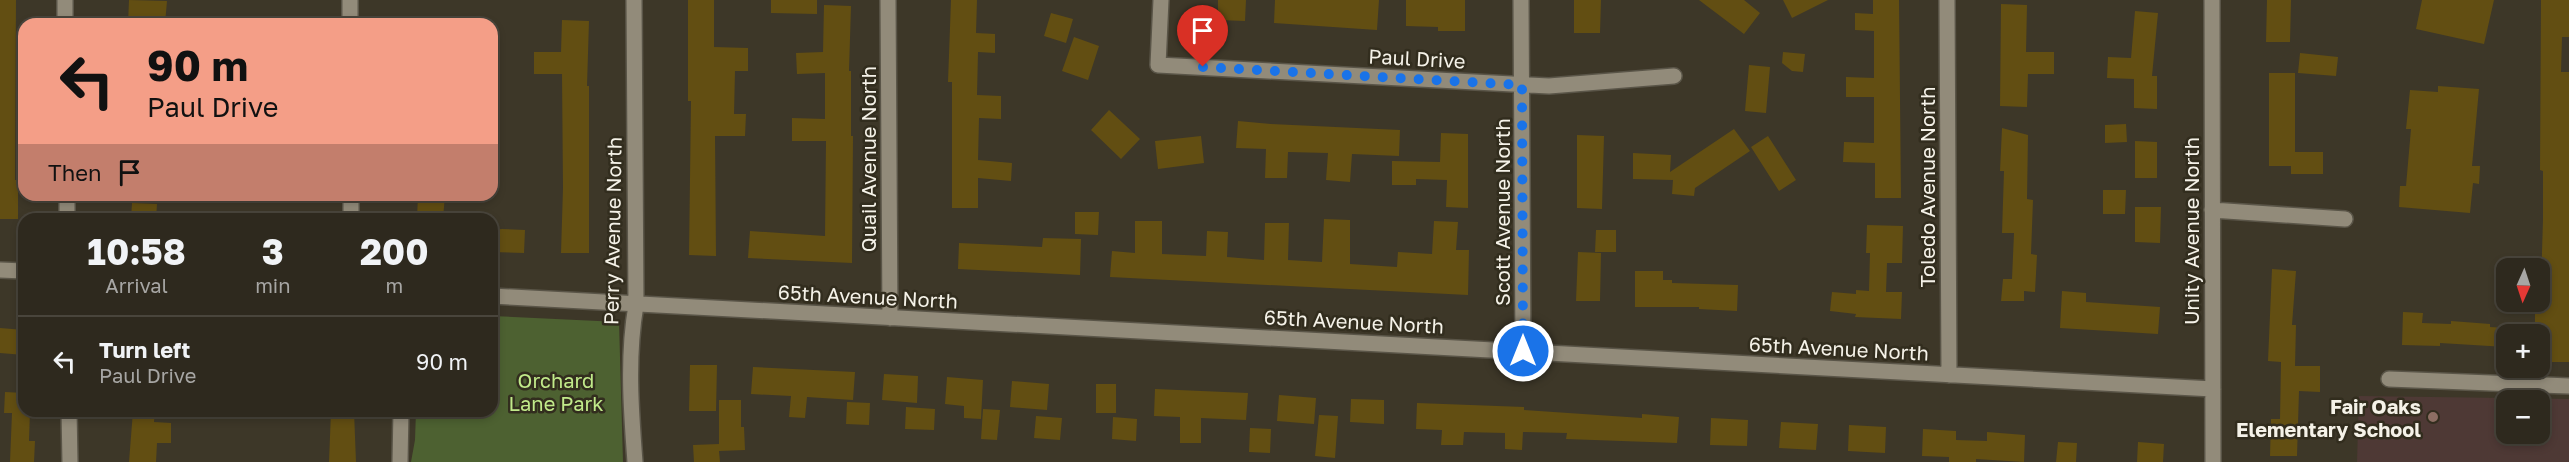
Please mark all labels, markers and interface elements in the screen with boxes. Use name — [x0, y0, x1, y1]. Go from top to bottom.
pin — [1177, 5, 1228, 67]
icon: arrive — [1186, 14, 1219, 47]
text: 90 m — [147, 40, 248, 90]
icon: left — [48, 42, 126, 120]
street label: Paul Drive — [1368, 43, 1466, 73]
street label: Quail Avenue North — [856, 66, 880, 252]
street label: Toledo Avenue North — [1915, 87, 1939, 288]
text: Paul Drive — [147, 91, 278, 123]
street label: Scott Avenue North — [1490, 118, 1514, 306]
street label: Perry Avenue North — [598, 137, 626, 325]
street label: Unity Avenue North — [2179, 137, 2203, 325]
icon: arrive — [113, 156, 146, 189]
text: Then — [48, 159, 101, 186]
text: 10:58 — [87, 230, 186, 273]
text: 3 — [262, 230, 284, 273]
text: 200 — [360, 230, 429, 273]
north arrow — [2496, 258, 2550, 312]
map controls — [2496, 258, 2550, 444]
text: Arrival — [105, 273, 168, 297]
text: min — [255, 273, 291, 297]
text: m — [385, 273, 403, 297]
street label: 65th Avenue North — [777, 279, 959, 313]
street label: 65th Avenue North — [1263, 304, 1445, 338]
position arrow — [1491, 319, 1555, 383]
button: + — [2496, 324, 2550, 378]
street label: 65th Avenue North — [1748, 331, 1930, 365]
text: Turn left — [99, 336, 190, 363]
icon: left — [48, 345, 81, 378]
text: 90 m — [416, 348, 468, 375]
text: Paul Drive — [99, 363, 196, 387]
park label: Orchard Lane Park — [508, 368, 604, 415]
button: − — [2496, 390, 2550, 444]
place label: Fair Oaks Elementary School — [2236, 394, 2421, 441]
marker: Fair Oaks Elementary School — [2426, 410, 2440, 424]

